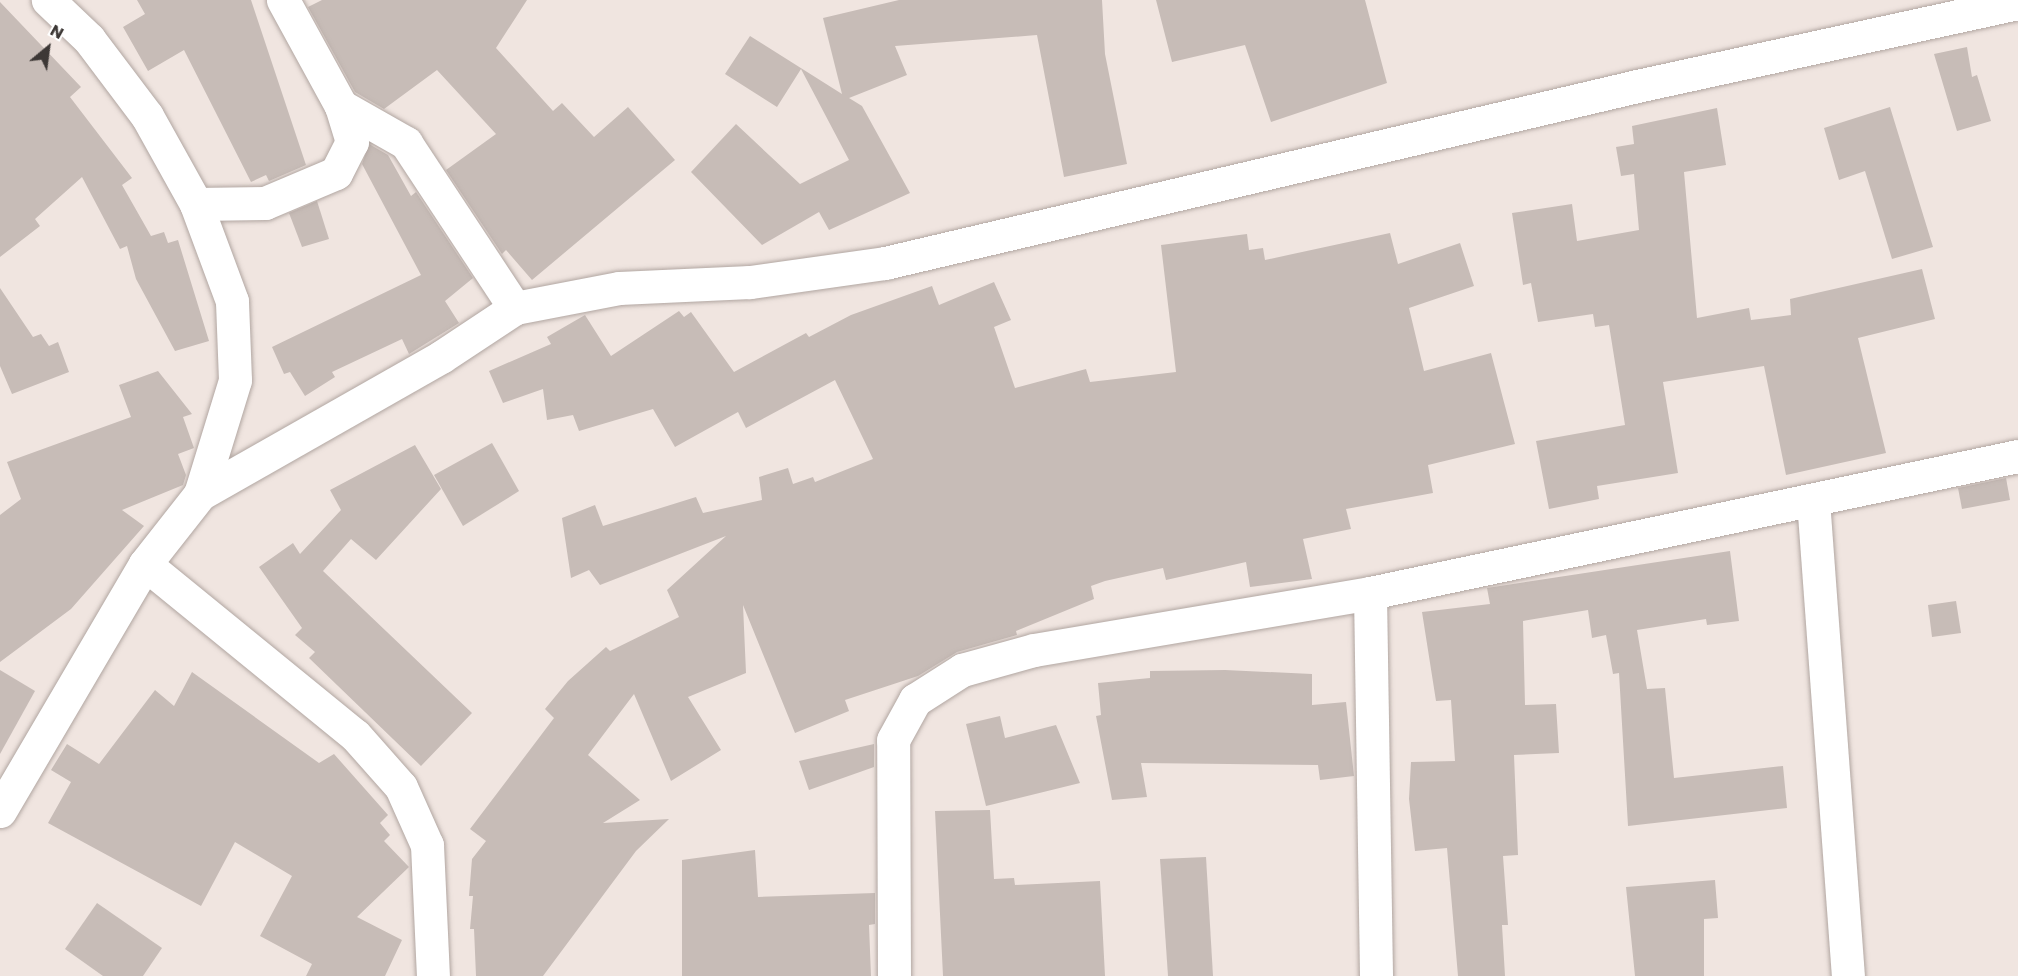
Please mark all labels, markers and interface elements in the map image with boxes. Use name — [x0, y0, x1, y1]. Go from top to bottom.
north arrow — [18, 18, 78, 78]
text: N — [46, 19, 68, 45]

